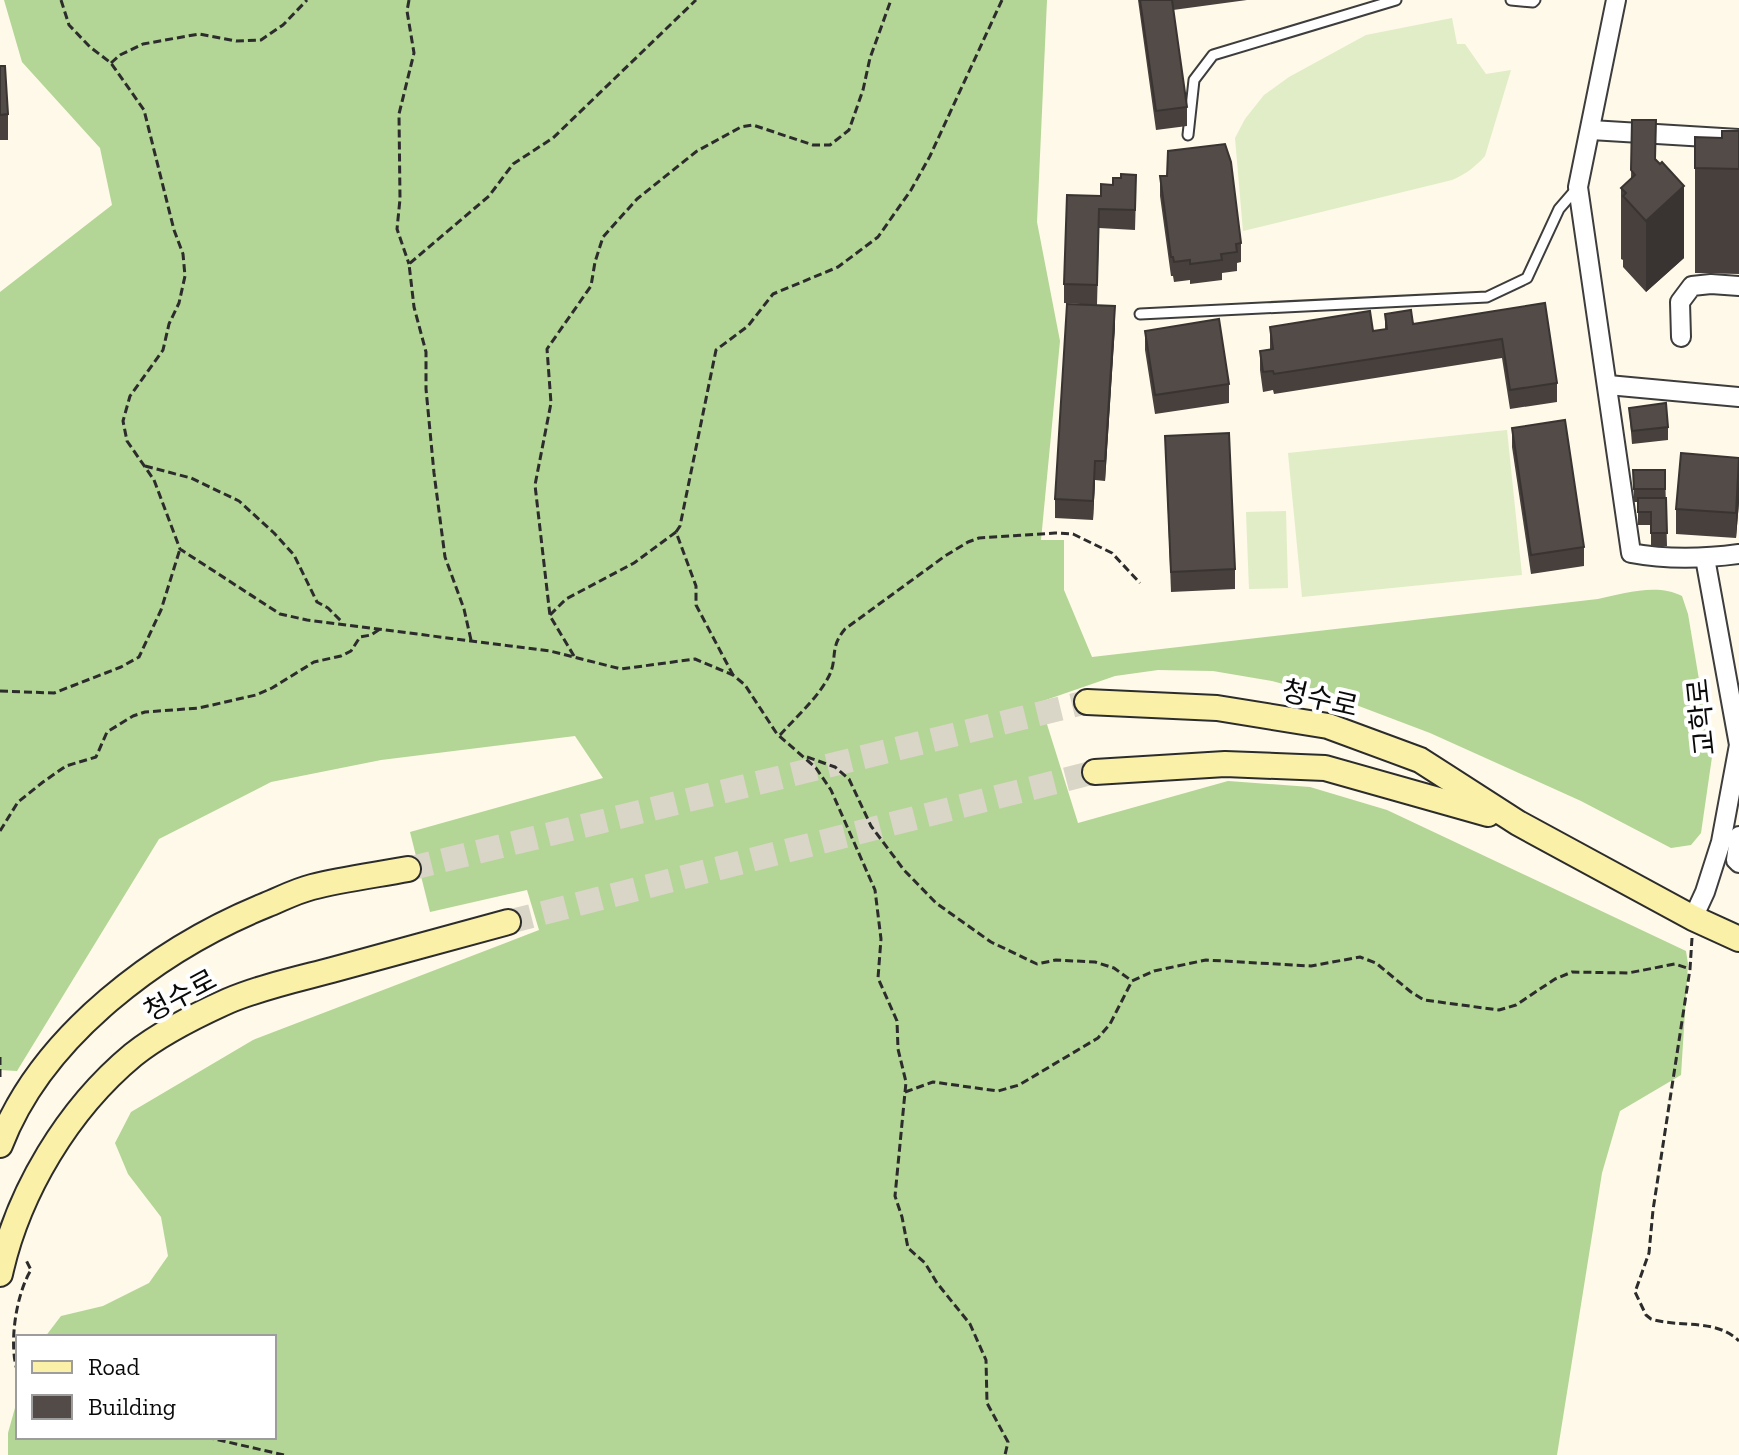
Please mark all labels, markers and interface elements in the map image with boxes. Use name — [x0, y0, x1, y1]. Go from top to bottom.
street label: 청수로 — [1279, 674, 1361, 723]
street label: 교학로 — [1681, 677, 1722, 757]
street label: 청수로 — [138, 963, 222, 1028]
legend — [16, 1335, 276, 1439]
text: Road — [88, 1352, 140, 1381]
text: Building — [88, 1392, 176, 1421]

